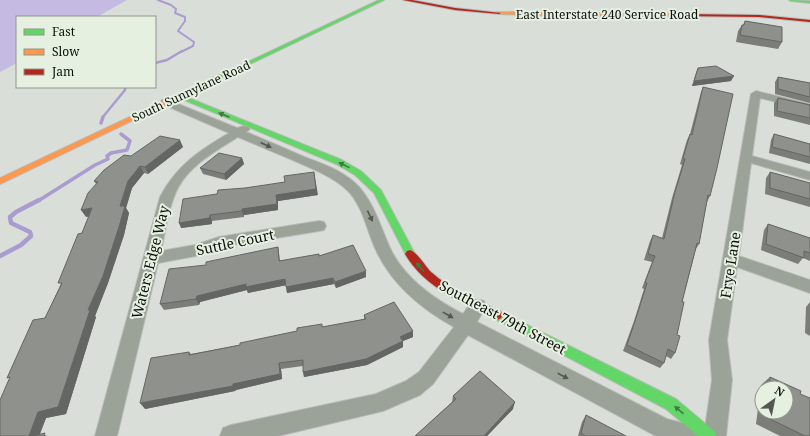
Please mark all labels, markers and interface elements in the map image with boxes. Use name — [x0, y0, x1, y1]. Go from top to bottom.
street label: East Interstate 240 Service Road — [516, 6, 699, 23]
legend — [16, 16, 156, 88]
text: Fast — [52, 23, 75, 40]
text: Slow — [52, 43, 80, 60]
street label: South Sunnylane Road — [129, 56, 254, 126]
text: Jam — [51, 63, 74, 80]
one-way arrow — [218, 111, 230, 117]
one-way arrow — [261, 142, 272, 148]
one-way arrow — [339, 162, 350, 168]
street label: Waters Edge Way — [127, 203, 173, 320]
one-way arrow — [367, 210, 373, 222]
street label: Suttle Court — [194, 224, 276, 259]
street label: Frye Lane — [715, 230, 745, 300]
one-way arrow — [415, 262, 424, 273]
street label: Southeast 79th Street — [436, 276, 570, 358]
one-way arrow — [442, 312, 454, 318]
one-way arrow — [557, 372, 569, 379]
north arrow — [754, 380, 794, 420]
text: N — [772, 383, 788, 400]
one-way arrow — [674, 406, 685, 415]

